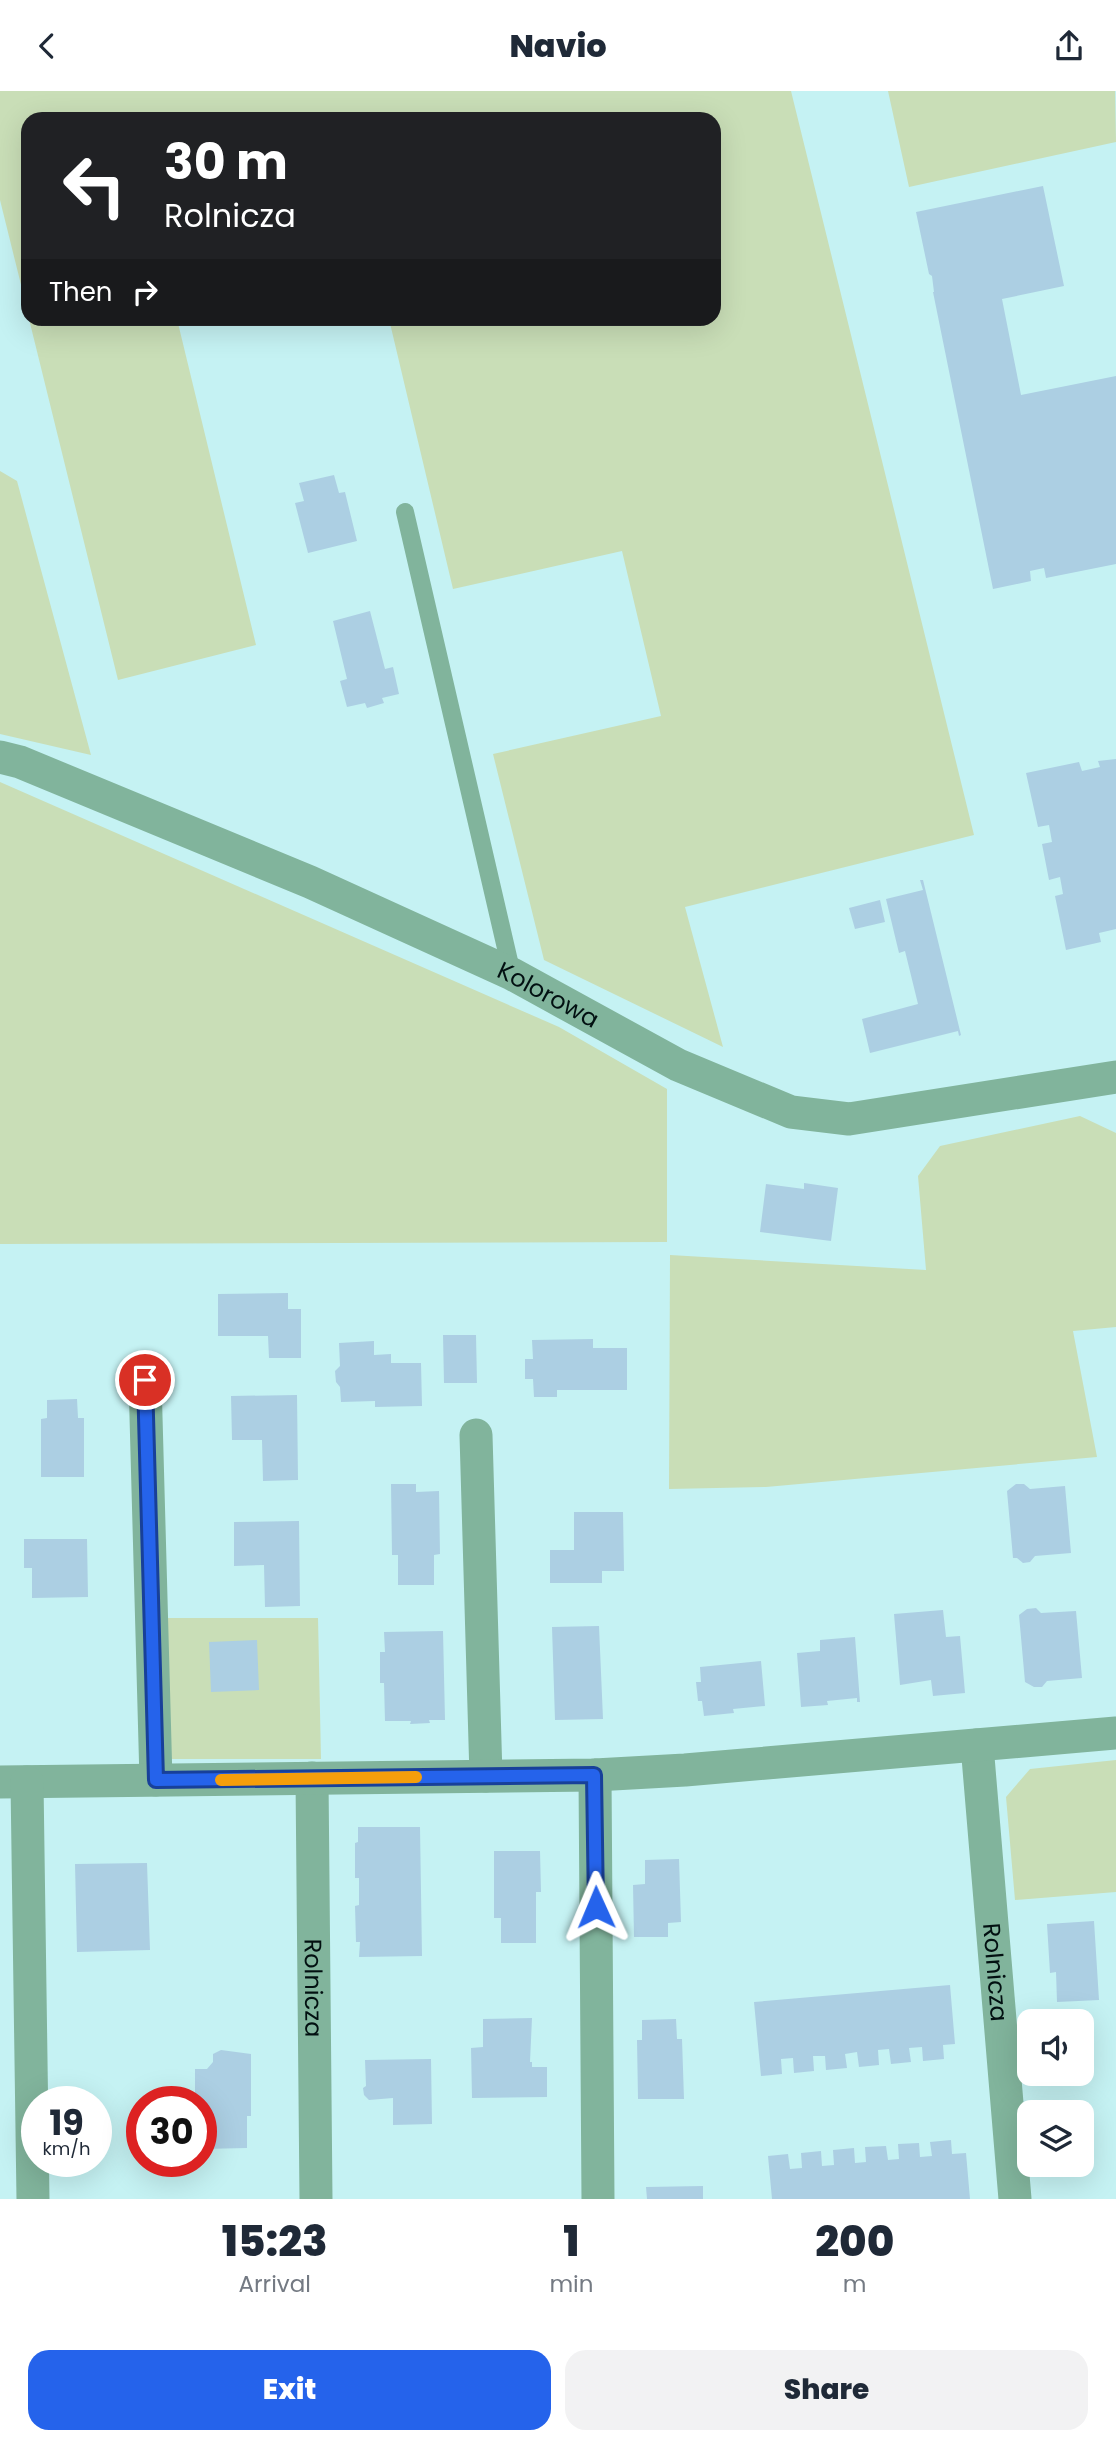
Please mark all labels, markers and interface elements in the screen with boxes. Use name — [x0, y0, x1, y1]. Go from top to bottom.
text: Navio — [509, 23, 607, 68]
icon: back — [28, 27, 66, 65]
icon: share — [1050, 27, 1088, 65]
text: 30 m — [164, 128, 288, 196]
icon: left — [49, 140, 140, 231]
text: Rolnicza — [164, 193, 296, 238]
icon: right — [126, 273, 164, 311]
text: Then — [49, 274, 112, 310]
street label: Kolorowa — [492, 953, 605, 1035]
pin — [115, 1350, 175, 1410]
icon: arrive — [126, 1361, 164, 1399]
position arrow — [559, 1870, 633, 1944]
street label: Rolnicza — [975, 1922, 1017, 2023]
street label: Rolnicza — [297, 1938, 331, 2038]
map controls — [1017, 2009, 1094, 2177]
button: sound — [1017, 2009, 1094, 2086]
speed limit sign: 30 — [126, 2086, 217, 2177]
text: 19 — [49, 2098, 84, 2147]
button: layers — [1017, 2100, 1094, 2177]
text: km/h — [43, 2136, 90, 2161]
text: 15:23 — [222, 2212, 328, 2271]
text: 1 — [563, 2212, 580, 2271]
text: 200 — [815, 2212, 894, 2271]
text: Arrival — [238, 2268, 311, 2300]
text: min — [549, 2268, 593, 2300]
text: m — [843, 2268, 867, 2300]
button: Exit — [28, 2350, 551, 2430]
button: Share — [565, 2350, 1088, 2430]

